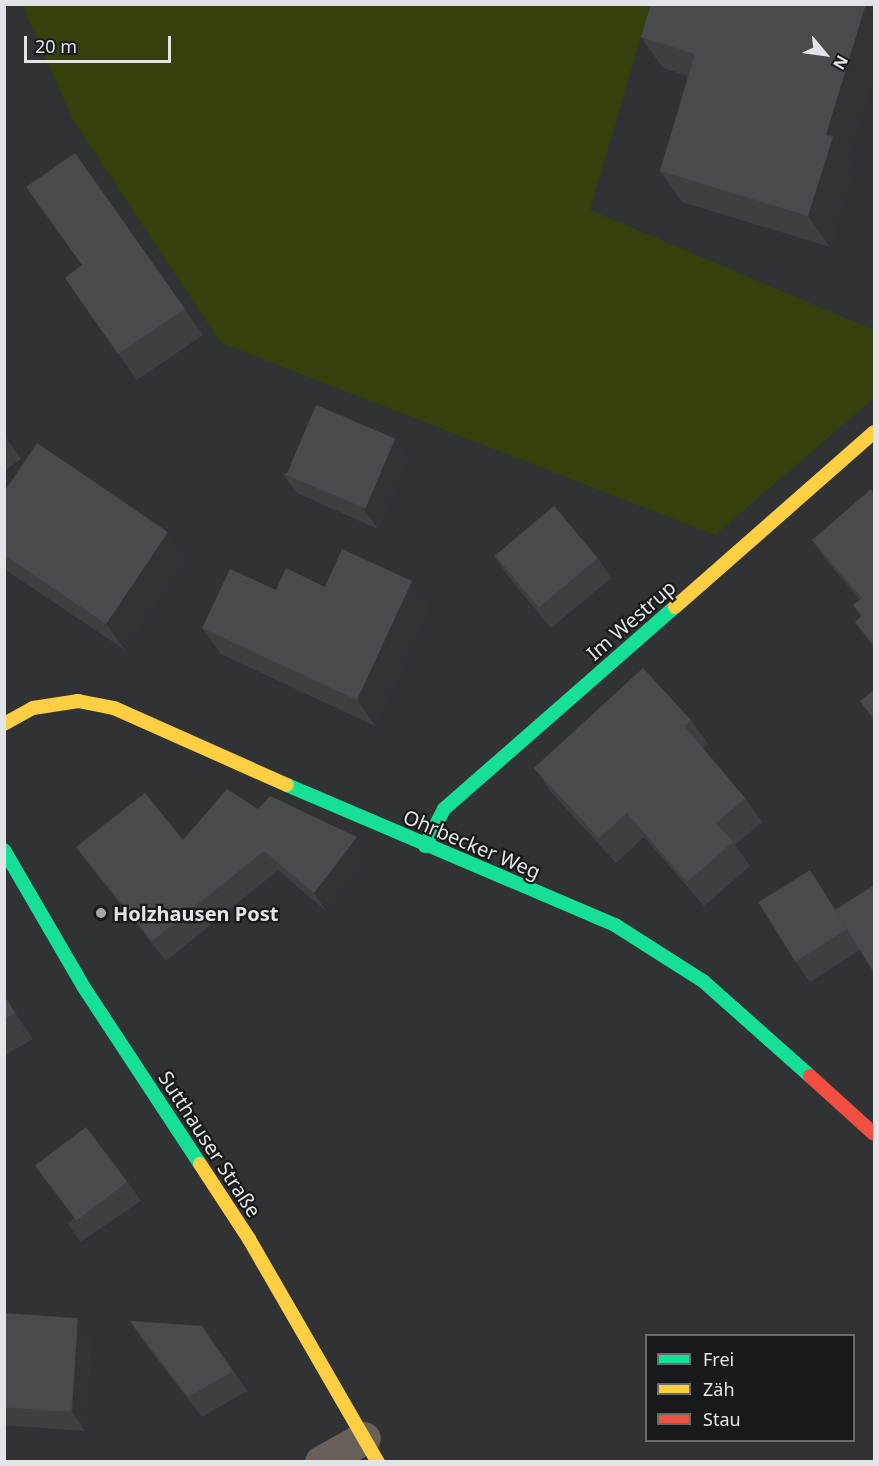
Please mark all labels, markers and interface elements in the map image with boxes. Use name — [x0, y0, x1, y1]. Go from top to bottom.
scale bar — [27, 24, 174, 62]
north arrow — [795, 24, 855, 84]
text: 20 m — [35, 34, 77, 58]
text: N — [828, 52, 854, 74]
street label: Im Westrup — [582, 575, 680, 665]
street label: Ohrbecker Weg — [400, 804, 544, 884]
place label: Holzhausen Post — [113, 901, 278, 925]
marker: Holzhausen Post — [94, 906, 108, 920]
street label: Sutthauser Straße — [154, 1067, 266, 1221]
legend — [645, 1334, 855, 1442]
text: Frei — [703, 1347, 734, 1371]
text: Zäh — [703, 1377, 735, 1401]
text: Stau — [703, 1407, 741, 1431]

